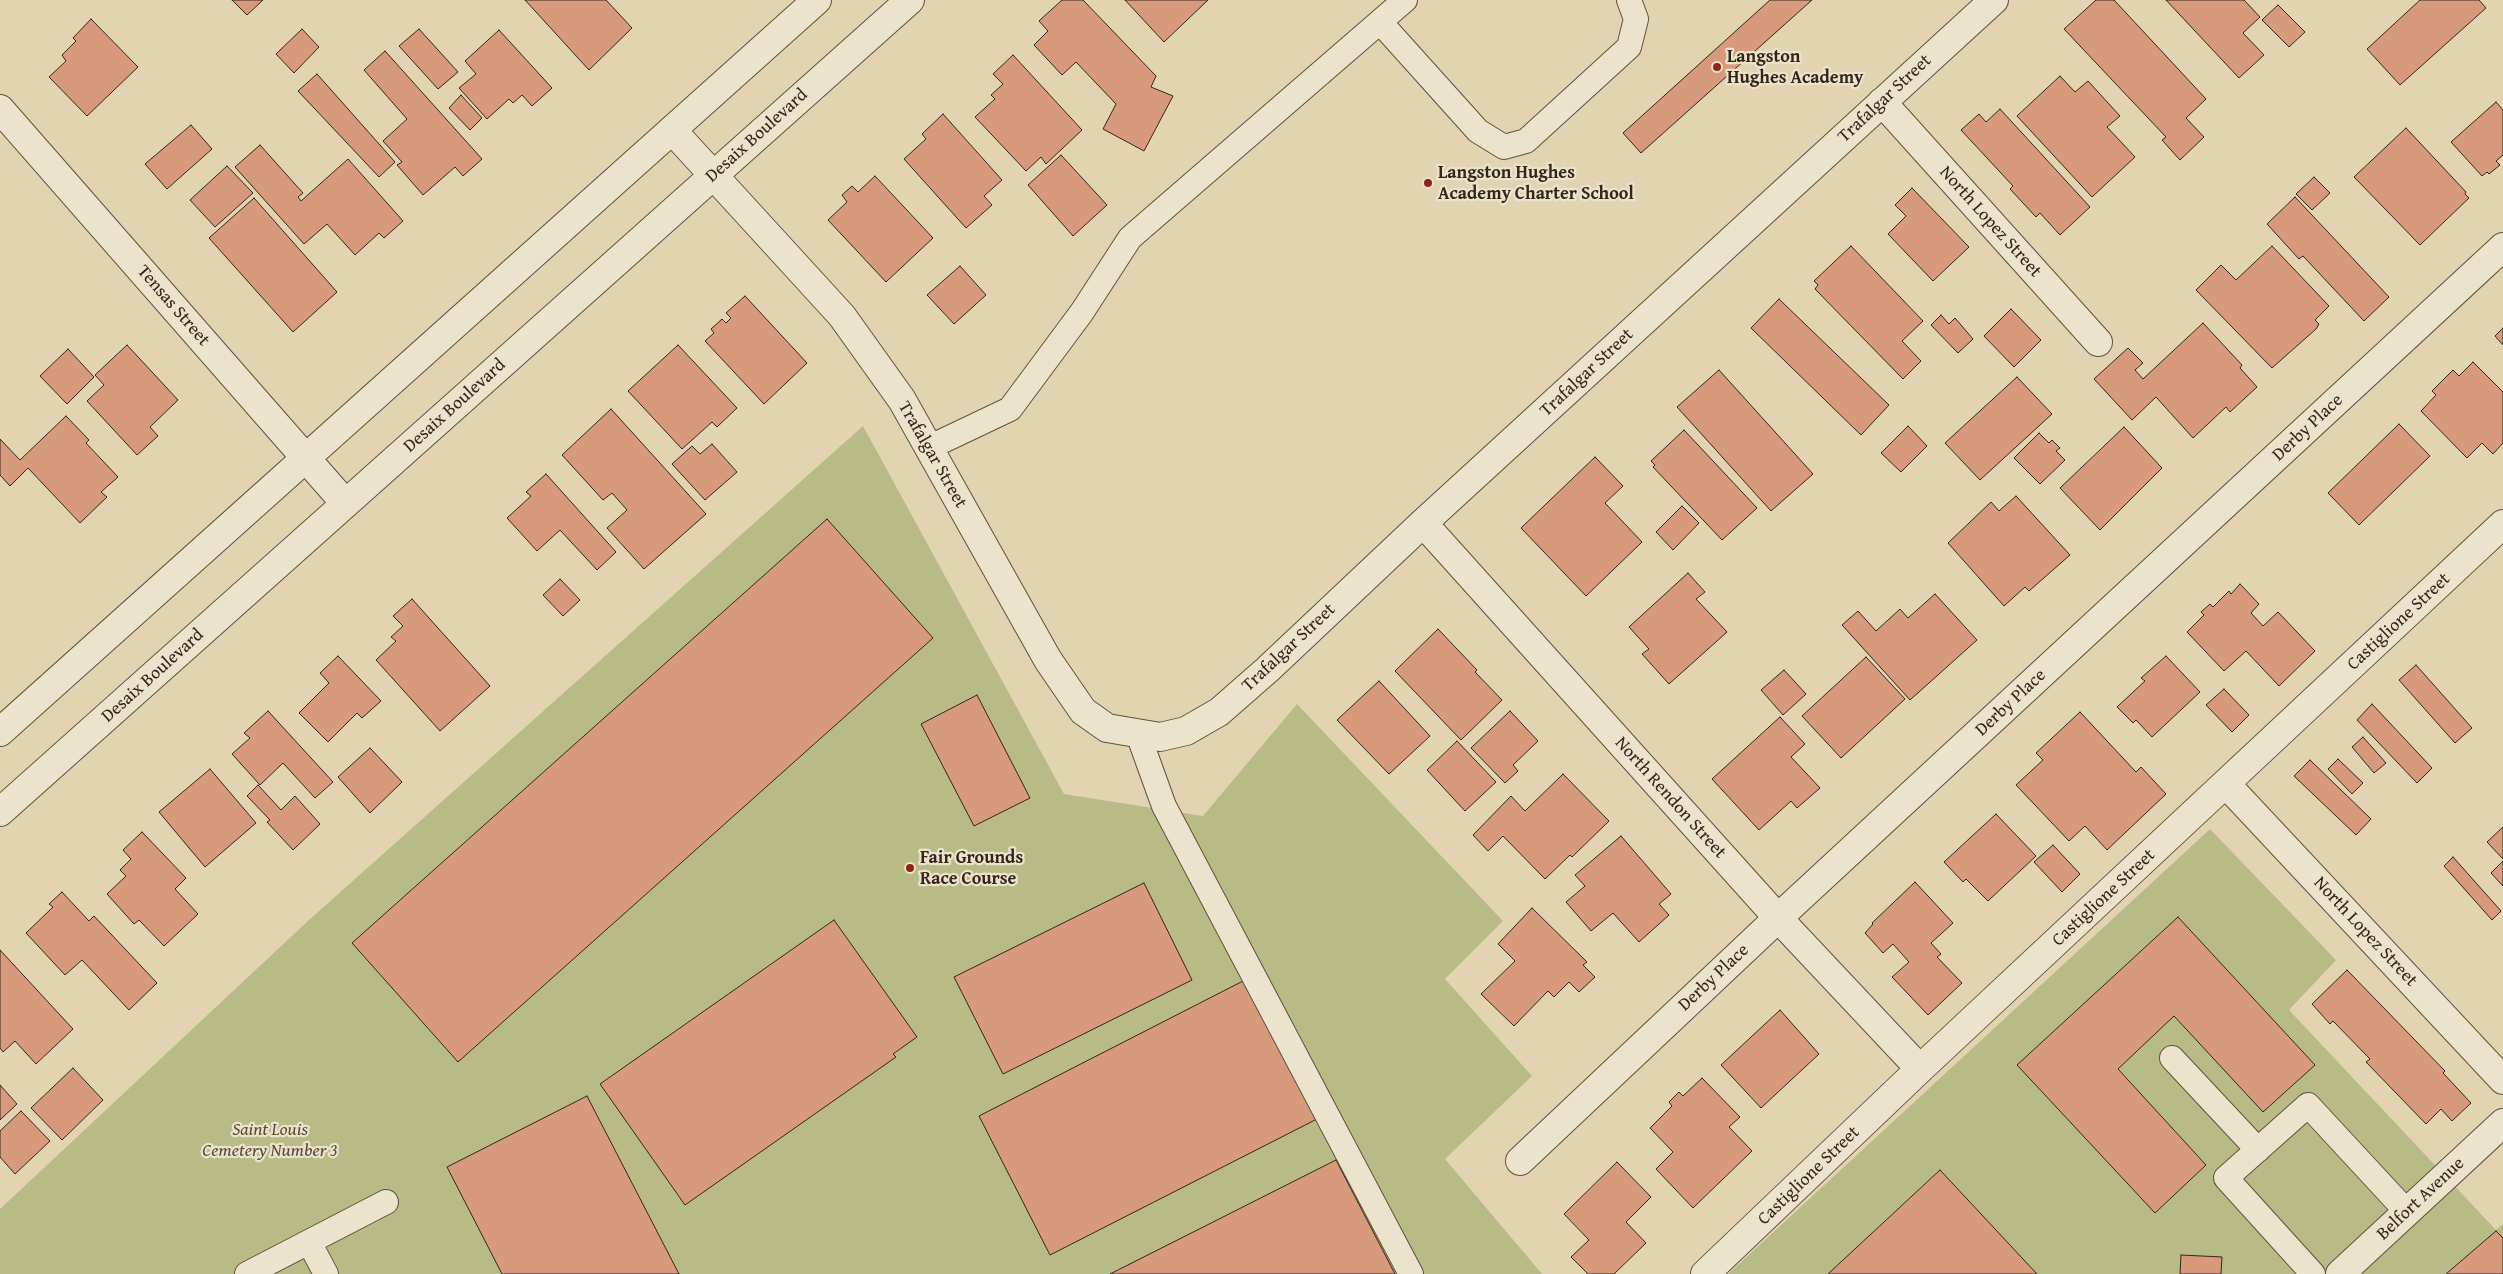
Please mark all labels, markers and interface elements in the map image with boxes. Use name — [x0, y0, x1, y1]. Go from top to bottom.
place label: Langston Hughes Academy — [1727, 46, 1863, 88]
street label: Trafalgar Street — [1834, 50, 1936, 148]
marker: Langston Hughes Academy — [1711, 61, 1723, 73]
street label: Desaix Boulevard — [702, 85, 812, 187]
place label: Langston Hughes Academy Charter School — [1438, 162, 1634, 204]
street label: North Lopez Street — [1934, 162, 2046, 282]
marker: Langston Hughes Academy Charter School — [1422, 177, 1434, 189]
street label: Tensas Street — [132, 261, 214, 351]
street label: Trafalgar Street — [1536, 324, 1638, 422]
street label: Desaix Boulevard — [400, 355, 510, 457]
street label: Derby Place — [2268, 390, 2348, 466]
street label: Trafalgar Street — [893, 398, 971, 512]
street label: Castiglione Street — [2343, 569, 2455, 675]
street label: Trafalgar Street — [1238, 599, 1340, 697]
street label: Desaix Boulevard — [98, 625, 208, 727]
street label: Derby Place — [1971, 665, 2051, 741]
street label: North Rendon Street — [1610, 733, 1730, 863]
street label: Castiglione Street — [2048, 845, 2160, 951]
place label: Fair Grounds Race Course — [920, 847, 1023, 890]
marker: Fair Grounds Race Course — [904, 862, 916, 874]
street label: North Lopez Street — [2309, 873, 2421, 991]
street label: Derby Place — [1674, 940, 1754, 1016]
park label: Saint Louis Cemetery Number 3 — [202, 1119, 338, 1162]
street label: Castiglione Street — [1754, 1122, 1864, 1230]
street label: Belfort Avenue — [2373, 1153, 2469, 1245]

